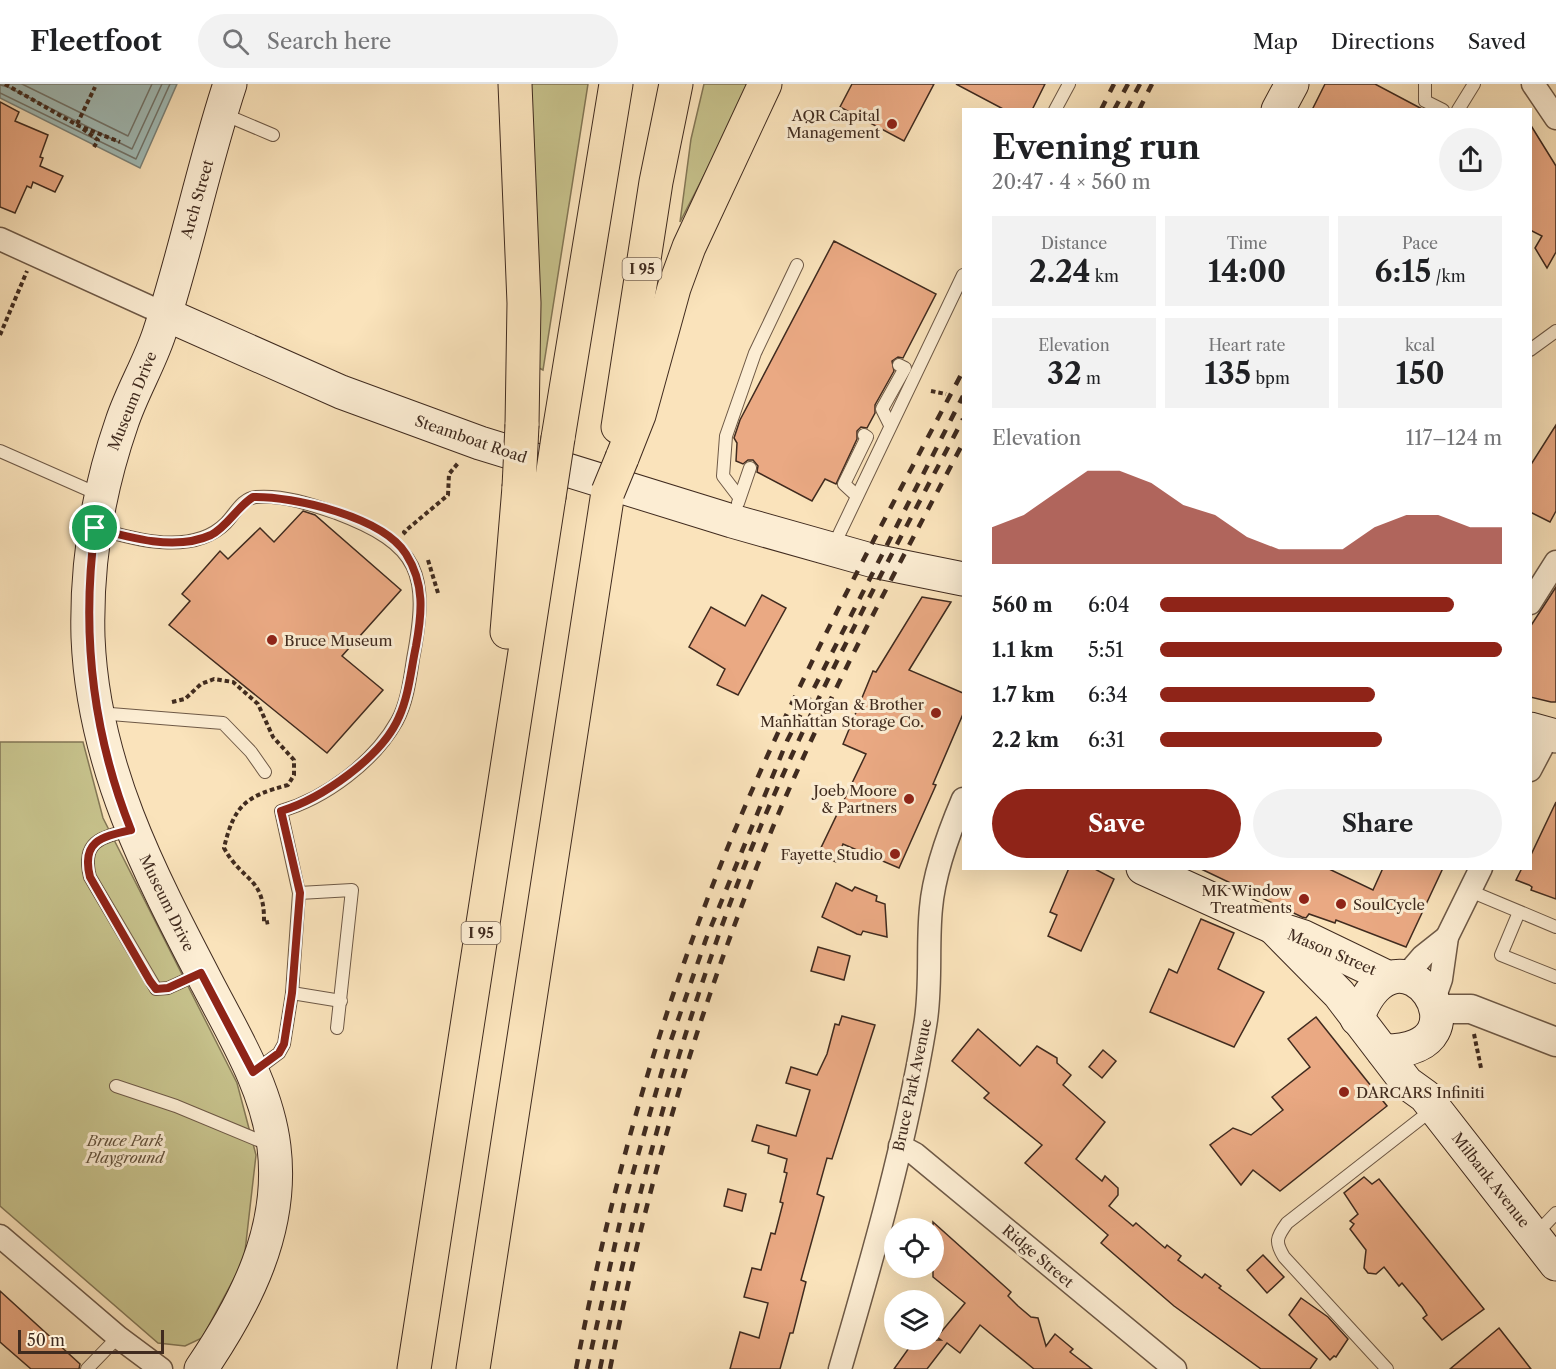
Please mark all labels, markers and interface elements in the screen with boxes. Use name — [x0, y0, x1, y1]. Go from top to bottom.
search box — [198, 14, 618, 68]
text: Fleetfoot — [30, 24, 162, 58]
icon: search — [219, 25, 252, 58]
text: Search here — [267, 28, 391, 55]
text: Map — [1253, 29, 1298, 54]
text: Directions — [1331, 29, 1435, 54]
text: Saved — [1468, 29, 1526, 54]
place label: AQR Capital Management — [786, 106, 881, 142]
marker: AQR Capital Management — [885, 117, 899, 131]
text: Evening run — [992, 127, 1200, 168]
button: share — [1439, 128, 1502, 191]
street label: Arch Street — [176, 157, 217, 242]
text: 20:47 · 4 × 560 m — [992, 170, 1151, 194]
text: Distance — [1041, 233, 1107, 253]
text: Time — [1227, 233, 1267, 253]
text: Pace — [1402, 233, 1438, 253]
text: 2.24 — [1029, 253, 1091, 290]
text: 14:00 — [1208, 253, 1286, 290]
text: 6:15 — [1374, 253, 1431, 290]
road number: I 95 — [622, 258, 662, 280]
text: km — [1091, 266, 1119, 286]
text: /km — [1431, 266, 1466, 286]
text: Elevation — [1038, 335, 1110, 355]
text: Heart rate — [1208, 335, 1286, 355]
text: kcal — [1405, 335, 1435, 355]
street label: Museum Drive — [103, 349, 161, 453]
text: 32 — [1047, 355, 1082, 392]
text: 135 — [1204, 355, 1251, 392]
text: 150 — [1395, 355, 1445, 392]
text: m — [1082, 368, 1101, 388]
text: bpm — [1251, 368, 1290, 388]
street label: Steamboat Road — [413, 411, 529, 467]
text: Elevation — [992, 426, 1081, 450]
text: 117–124 m — [1406, 426, 1502, 450]
pin — [69, 502, 120, 553]
icon: arrive — [78, 511, 111, 544]
text: 560 m — [992, 593, 1053, 617]
text: 6:04 — [1088, 593, 1130, 617]
place label: Bruce Museum — [284, 631, 393, 650]
marker: Bruce Museum — [265, 633, 279, 647]
text: 1.1 km — [992, 638, 1054, 662]
text: 5:51 — [1088, 638, 1124, 662]
text: 1.7 km — [992, 683, 1055, 707]
text: 6:34 — [1088, 683, 1128, 707]
place label: Morgan & Brother Manhattan Storage Co. — [760, 695, 925, 731]
marker: Morgan & Brother Manhattan Storage Co. — [929, 706, 943, 720]
text: 2.2 km — [992, 728, 1059, 752]
text: 6:31 — [1088, 728, 1125, 752]
place label: Joeb Moore & Partners — [812, 781, 897, 817]
button: Save — [992, 789, 1241, 858]
button: Share — [1253, 789, 1502, 858]
marker: Joeb Moore & Partners — [902, 792, 916, 806]
place label: Fayette Studio — [780, 845, 883, 864]
marker: Fayette Studio — [888, 847, 902, 861]
street label: Museum Drive — [135, 852, 199, 954]
place label: MK Window Treatments — [1201, 881, 1293, 917]
marker: MK Window Treatments — [1297, 892, 1311, 906]
place label: SoulCycle — [1353, 895, 1425, 914]
marker: SoulCycle — [1334, 897, 1348, 911]
road number: I 95 — [462, 922, 500, 944]
street label: Mason Street — [1285, 925, 1380, 979]
street label: Bruce Park Avenue — [889, 1017, 935, 1153]
place label: DARCARS Infiniti — [1356, 1083, 1485, 1102]
marker: DARCARS Infiniti — [1337, 1085, 1351, 1099]
street label: Milbank Avenue — [1448, 1129, 1534, 1231]
park label: Bruce Park Playground — [85, 1131, 166, 1167]
map controls — [884, 1218, 944, 1350]
button: locate — [884, 1218, 944, 1278]
street label: Ridge Street — [998, 1221, 1078, 1292]
button: layers — [884, 1290, 944, 1350]
scale bar — [18, 1327, 164, 1354]
text: 50 m — [27, 1330, 65, 1350]

